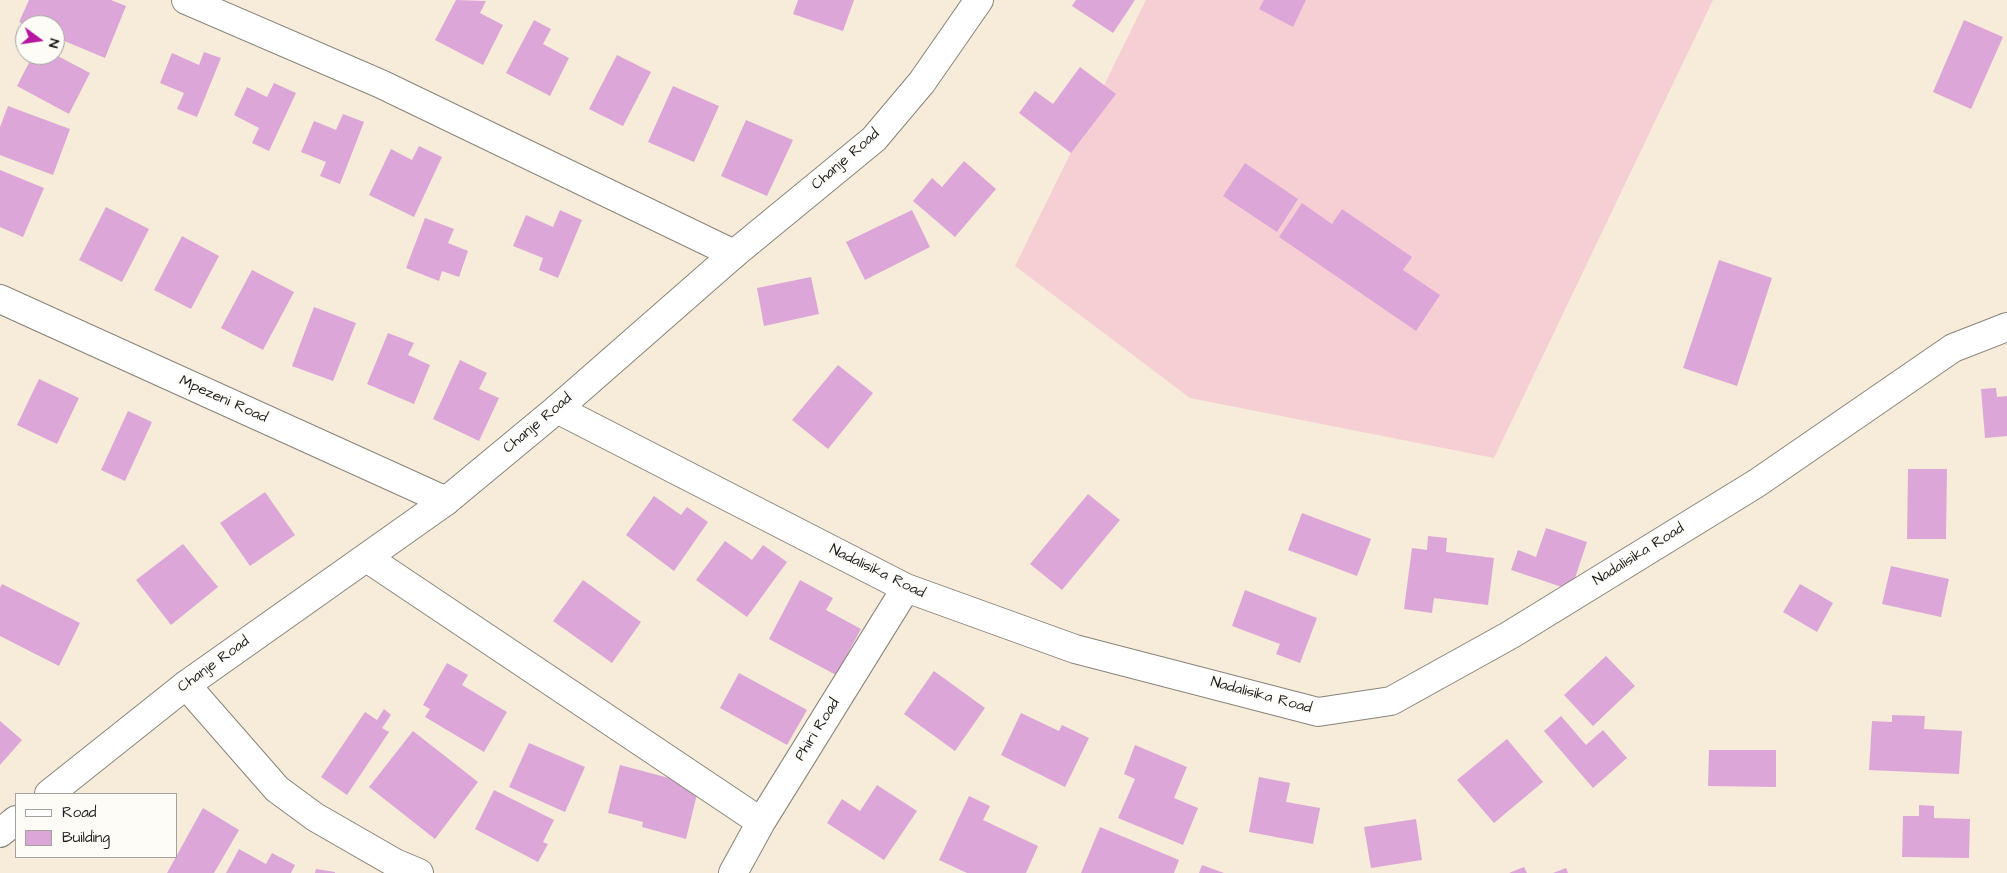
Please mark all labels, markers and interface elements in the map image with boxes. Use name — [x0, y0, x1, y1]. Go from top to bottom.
north arrow — [15, 15, 65, 65]
text: N — [43, 37, 64, 50]
street label: Chanje Road — [808, 126, 884, 194]
street label: Mpezeni Road — [176, 373, 270, 427]
street label: Chanje Road — [500, 390, 576, 458]
street label: Nadalisika Road — [1590, 520, 1688, 590]
street label: Nadalisika Road — [826, 541, 928, 603]
street label: Chanje Road — [175, 633, 253, 697]
street label: Nadalisika Road — [1208, 674, 1314, 718]
street label: Phiri Road — [792, 695, 844, 765]
legend — [15, 793, 178, 858]
text: Road — [62, 802, 96, 823]
text: Building — [62, 827, 110, 848]

